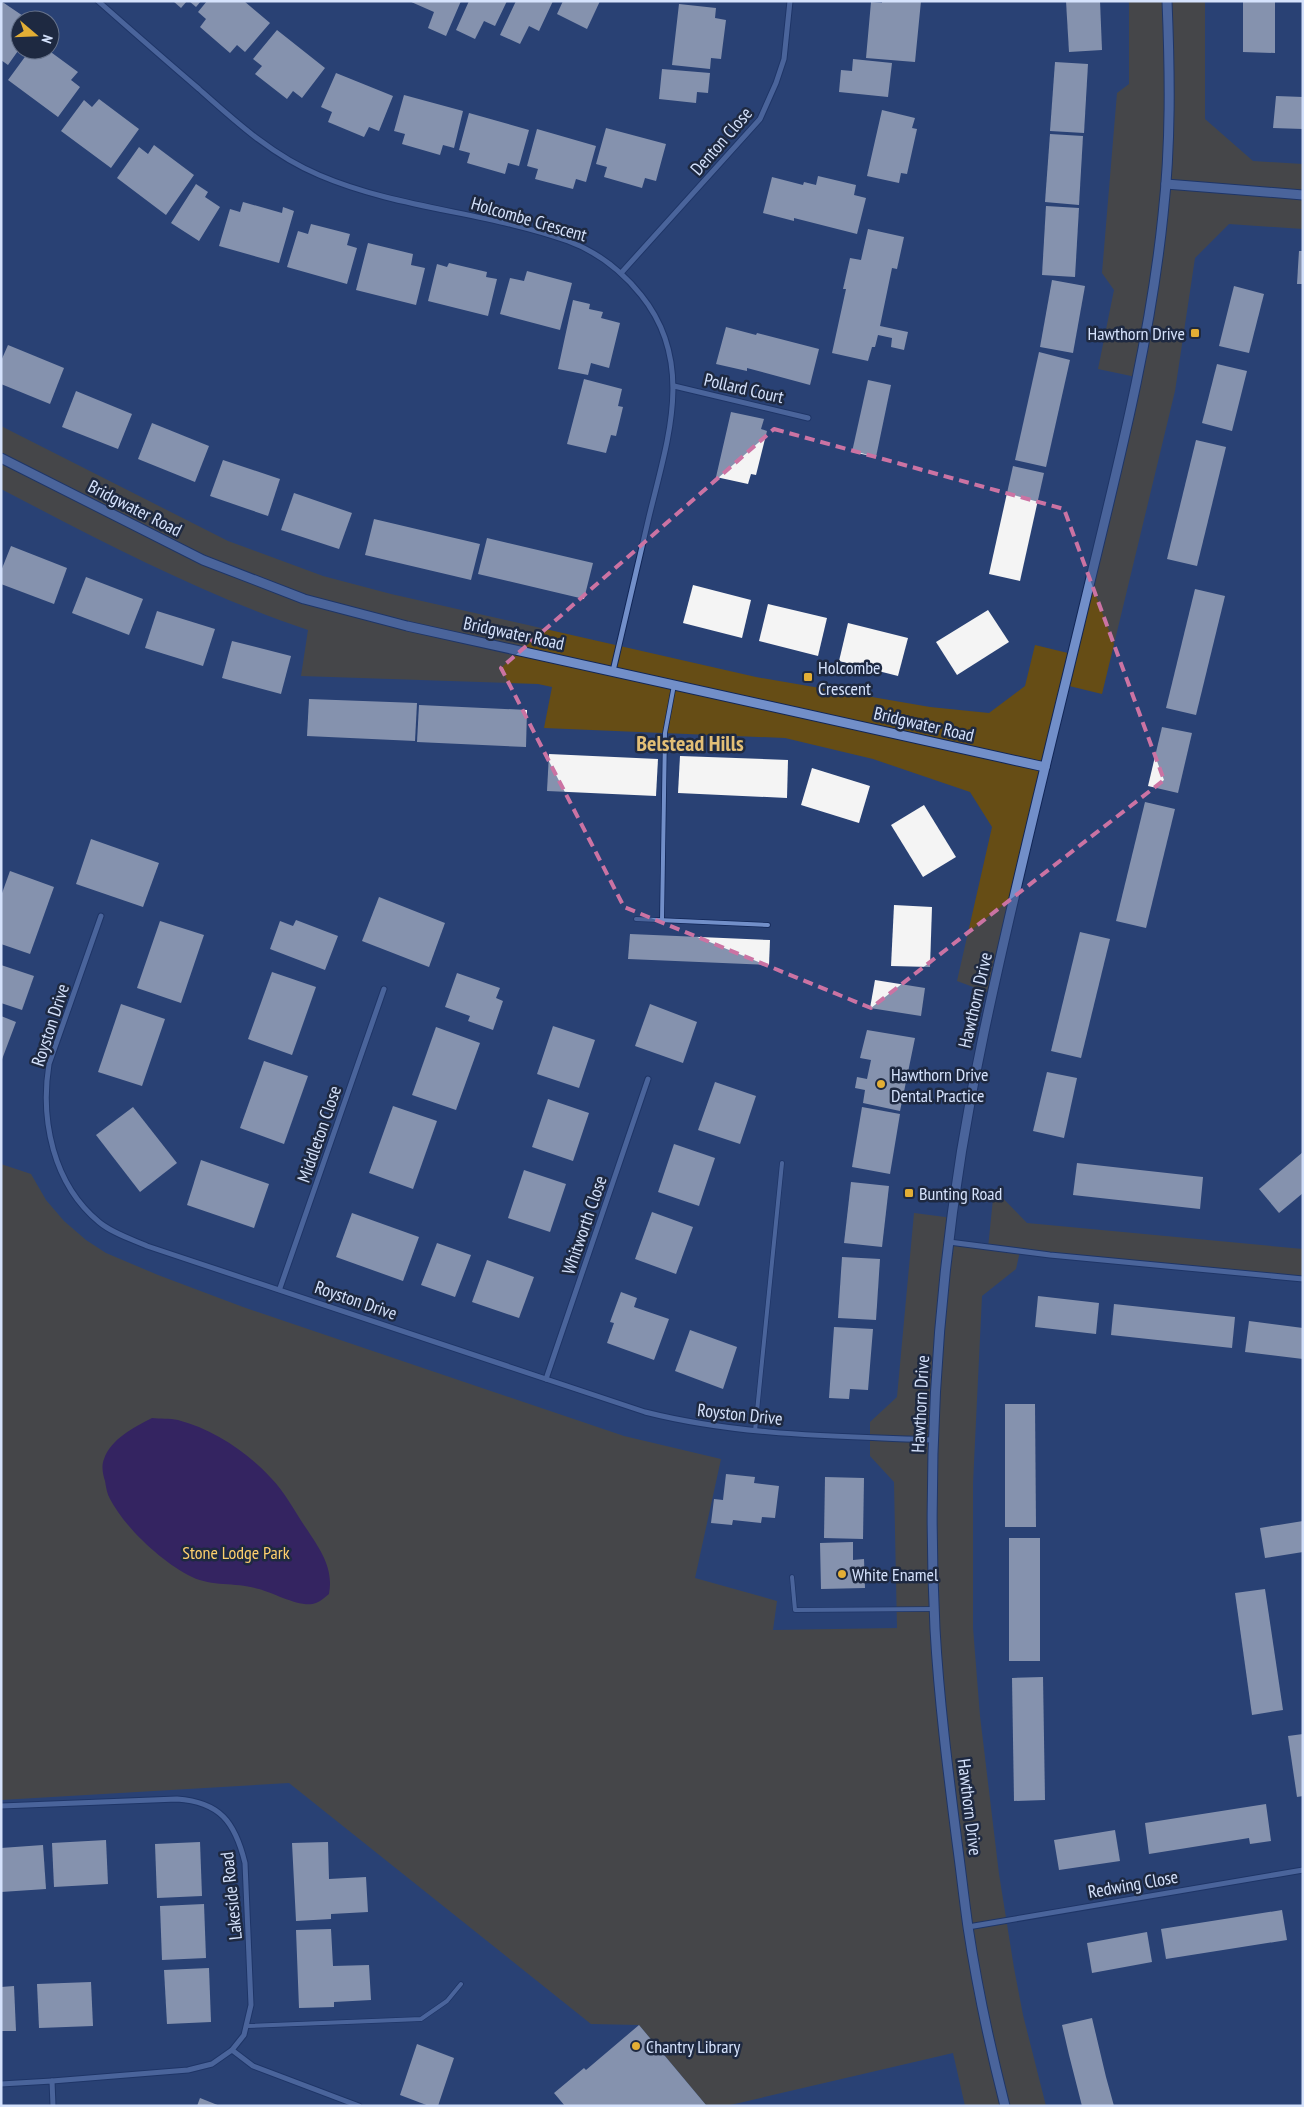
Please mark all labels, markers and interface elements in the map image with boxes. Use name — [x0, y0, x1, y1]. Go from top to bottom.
north arrow — [10, 10, 60, 60]
text: N — [38, 33, 57, 46]
street label: Denton Close — [685, 102, 757, 180]
street label: Holcombe Crescent — [469, 192, 589, 246]
place label: Hawthorn Drive — [1088, 322, 1185, 345]
marker: Hawthorn Drive — [1189, 327, 1201, 339]
street label: Pollard Court — [702, 368, 786, 408]
street label: Bridgwater Road — [84, 475, 186, 541]
street label: Bridgwater Road — [462, 611, 566, 655]
place label: Holcombe Crescent — [818, 656, 880, 700]
marker: Holcombe Crescent — [802, 671, 814, 683]
street label: Bridgwater Road — [872, 701, 976, 747]
district label: Belstead Hills — [636, 729, 744, 757]
street label: Hawthorn Drive — [953, 950, 997, 1050]
street label: Royston Drive — [26, 981, 74, 1069]
place label: Hawthorn Drive Dental Practice — [891, 1063, 988, 1107]
marker: Hawthorn Drive Dental Practice — [875, 1078, 887, 1090]
street label: Middleton Close — [292, 1083, 346, 1185]
street label: Whitworth Close — [556, 1173, 612, 1277]
place label: Bunting Road — [919, 1182, 1002, 1205]
marker: Bunting Road — [903, 1187, 915, 1199]
street label: Royston Drive — [312, 1275, 400, 1325]
street label: Hawthorn Drive — [906, 1355, 934, 1453]
street label: Royston Drive — [696, 1398, 784, 1430]
park label: Stone Lodge Park — [182, 1541, 290, 1564]
place label: White Enamel — [852, 1563, 939, 1586]
marker: White Enamel — [836, 1568, 848, 1580]
street label: Hawthorn Drive — [953, 1757, 987, 1857]
street label: Lakeside Road — [215, 1851, 247, 1941]
street label: Redwing Close — [1086, 1865, 1180, 1903]
place label: Chantry Library — [646, 2035, 740, 2058]
marker: Chantry Library — [630, 2040, 642, 2052]

